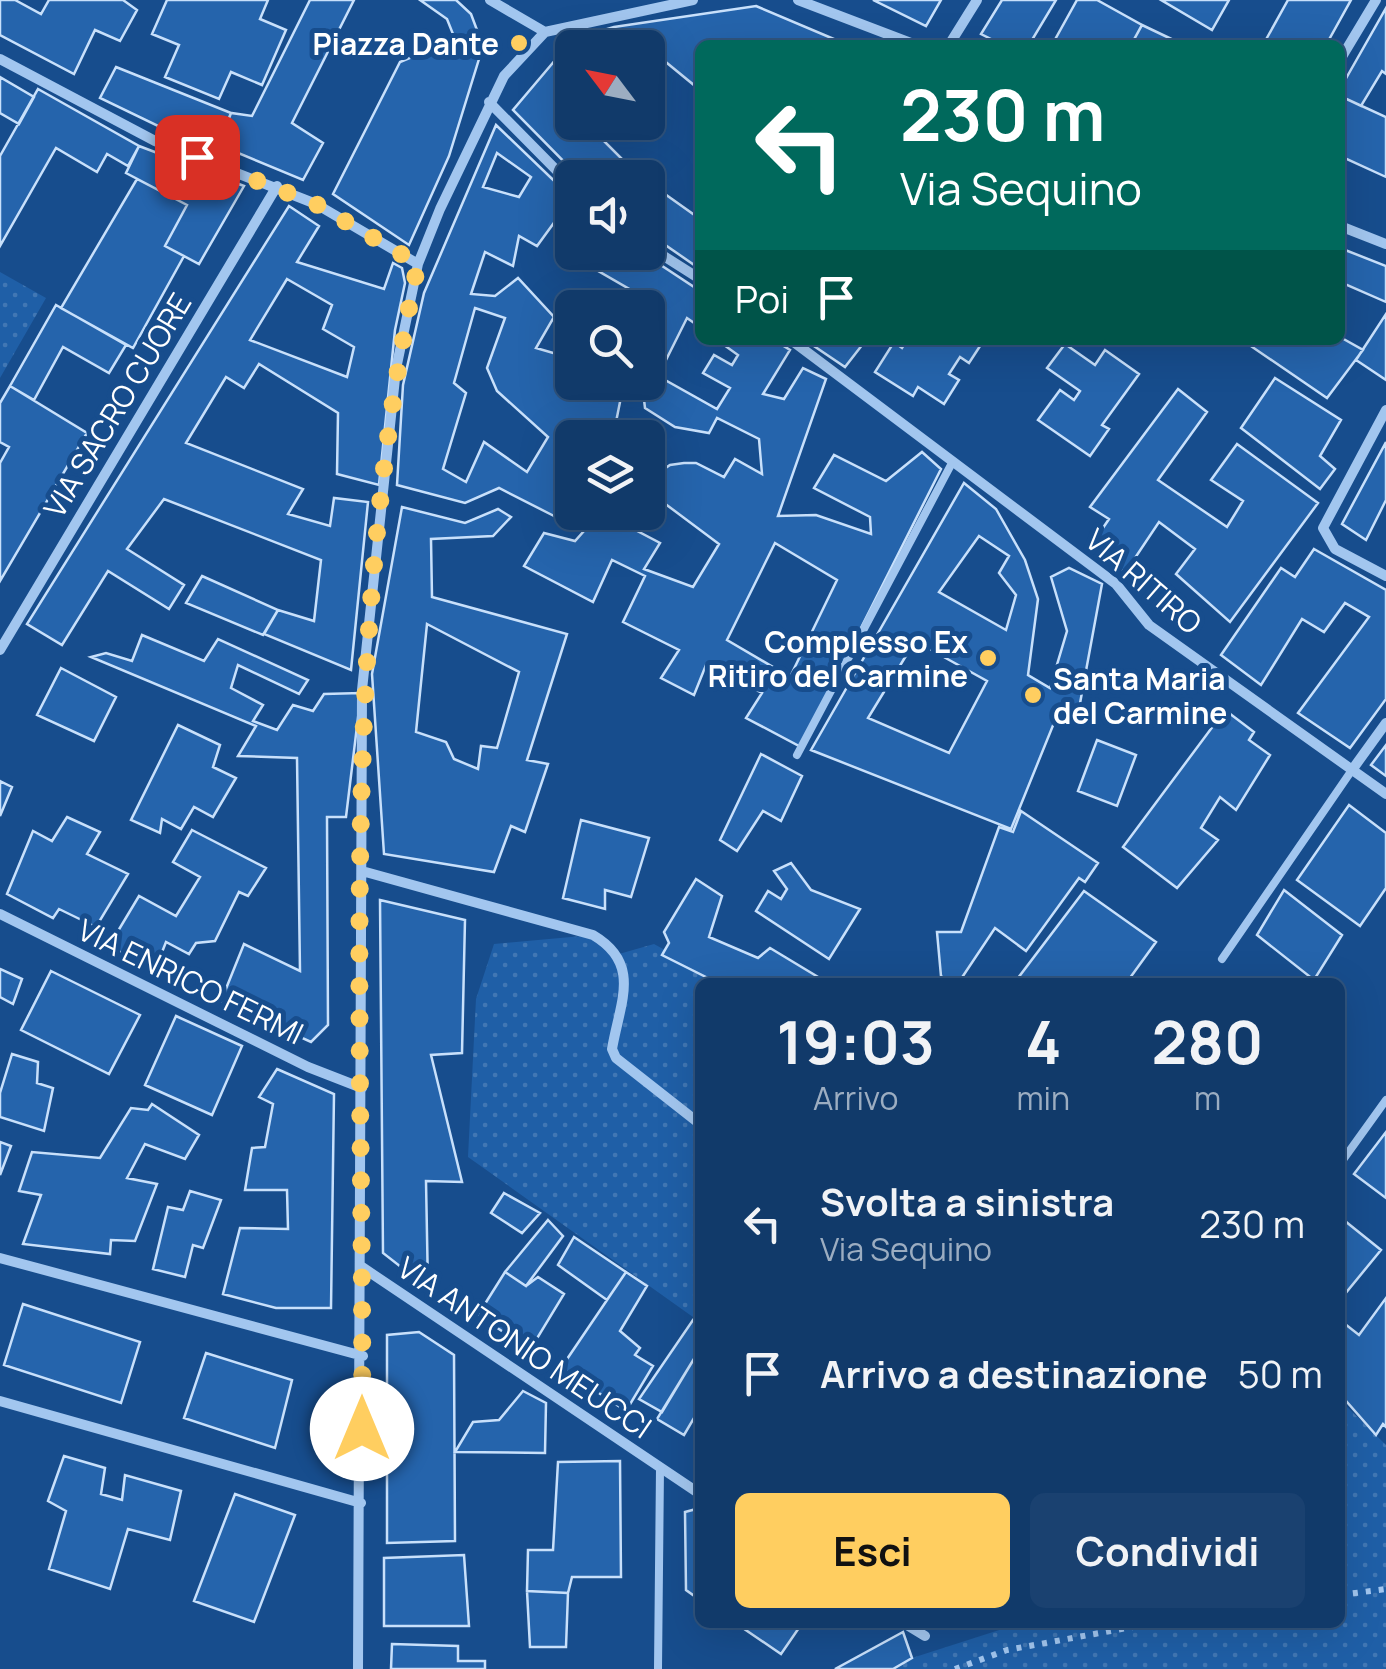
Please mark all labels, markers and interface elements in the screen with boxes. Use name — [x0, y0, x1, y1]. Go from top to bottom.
place label: Piazza Dante — [312, 23, 499, 64]
north arrow — [555, 30, 665, 140]
map controls — [555, 30, 665, 530]
marker: Piazza Dante — [508, 32, 530, 54]
text: 230 m — [900, 66, 1105, 162]
icon: left — [735, 80, 865, 210]
pin — [155, 115, 240, 200]
icon: arrive — [170, 130, 225, 185]
text: Via Sequino — [900, 157, 1142, 219]
button: sound — [555, 160, 665, 270]
icon: arrive — [809, 270, 864, 325]
text: Poi — [735, 272, 789, 324]
street label: VIA SACRO CUORE — [34, 285, 200, 525]
button: search — [555, 290, 665, 400]
button: layers — [555, 420, 665, 530]
street label: VIA RITIRO — [1077, 519, 1211, 643]
place label: Complesso Ex Ritiro del Carmine — [708, 621, 968, 696]
marker: Complesso Ex Ritiro del Carmine — [977, 647, 999, 669]
place label: Santa Maria del Carmine — [1053, 658, 1227, 733]
marker: Santa Maria del Carmine — [1022, 684, 1044, 706]
street label: VIA ENRICO FERMI — [71, 909, 311, 1053]
text: 19:03 — [776, 1000, 935, 1082]
text: 4 — [1025, 1000, 1062, 1082]
text: 280 — [1152, 1000, 1264, 1082]
text: Arrivo — [813, 1076, 898, 1120]
text: min — [1016, 1076, 1070, 1120]
text: m — [1194, 1076, 1221, 1120]
text: Svolta a sinistra — [820, 1175, 1114, 1227]
icon: left — [735, 1196, 790, 1251]
text: 230 m — [1199, 1197, 1305, 1249]
text: Via Sequino — [820, 1227, 992, 1271]
street label: VIA ANTONIO MEUCCI — [390, 1247, 660, 1447]
icon: arrive — [735, 1346, 790, 1401]
text: Arrivo a destinazione — [820, 1347, 1208, 1399]
text: 50 m — [1238, 1347, 1323, 1399]
position arrow — [310, 1377, 414, 1481]
button: Esci — [735, 1493, 1010, 1608]
button: Condividi — [1030, 1493, 1305, 1608]

